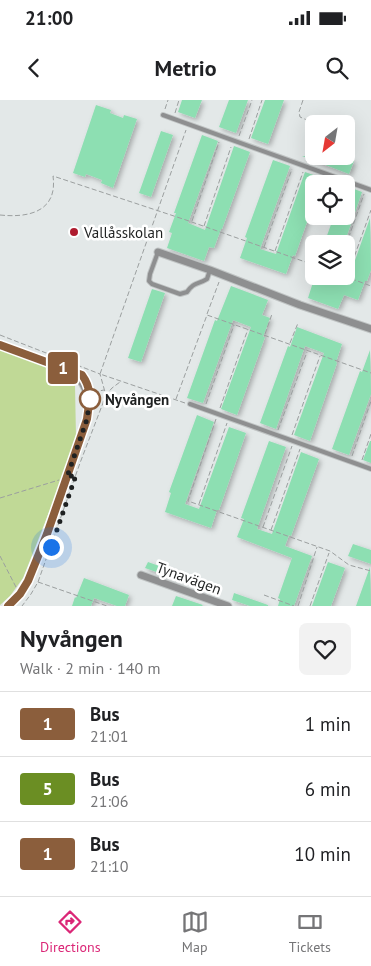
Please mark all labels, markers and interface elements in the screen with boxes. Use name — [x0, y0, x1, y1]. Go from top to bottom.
text: 21:00 — [25, 6, 73, 30]
icon: back — [20, 54, 48, 82]
text: Metrio — [155, 54, 216, 82]
icon: search — [323, 54, 351, 82]
north arrow — [305, 115, 355, 165]
map controls — [305, 115, 355, 285]
button: locate — [305, 175, 355, 225]
place label: Vallåsskolan — [83, 223, 163, 242]
marker: Vallåsskolan — [68, 226, 80, 238]
button: layers — [305, 235, 355, 285]
line badge: 1 — [47, 352, 79, 384]
text: 1 — [58, 356, 68, 379]
marker: Nyvången — [79, 388, 101, 410]
place label: Nyvången — [105, 390, 169, 409]
your location — [39, 535, 64, 560]
street label: Tynavägen — [154, 558, 224, 598]
text: Nyvången — [20, 623, 123, 654]
button: heart — [299, 623, 351, 675]
text: Walk · 2 min · 140 m — [20, 658, 160, 678]
text: Bus — [90, 702, 119, 726]
text: 1 — [42, 712, 53, 735]
text: 1 min — [305, 712, 351, 736]
text: 21:01 — [90, 726, 128, 746]
text: Bus — [90, 767, 119, 791]
text: 5 — [42, 777, 53, 800]
text: 6 min — [305, 777, 351, 801]
text: 21:06 — [90, 791, 128, 811]
text: Bus — [90, 832, 119, 856]
text: 1 — [42, 842, 53, 865]
text: 10 min — [294, 842, 351, 866]
text: 21:10 — [90, 856, 128, 876]
tab: Directions — [40, 908, 101, 956]
tab: Map — [181, 908, 209, 956]
tab: Tickets — [289, 908, 331, 956]

